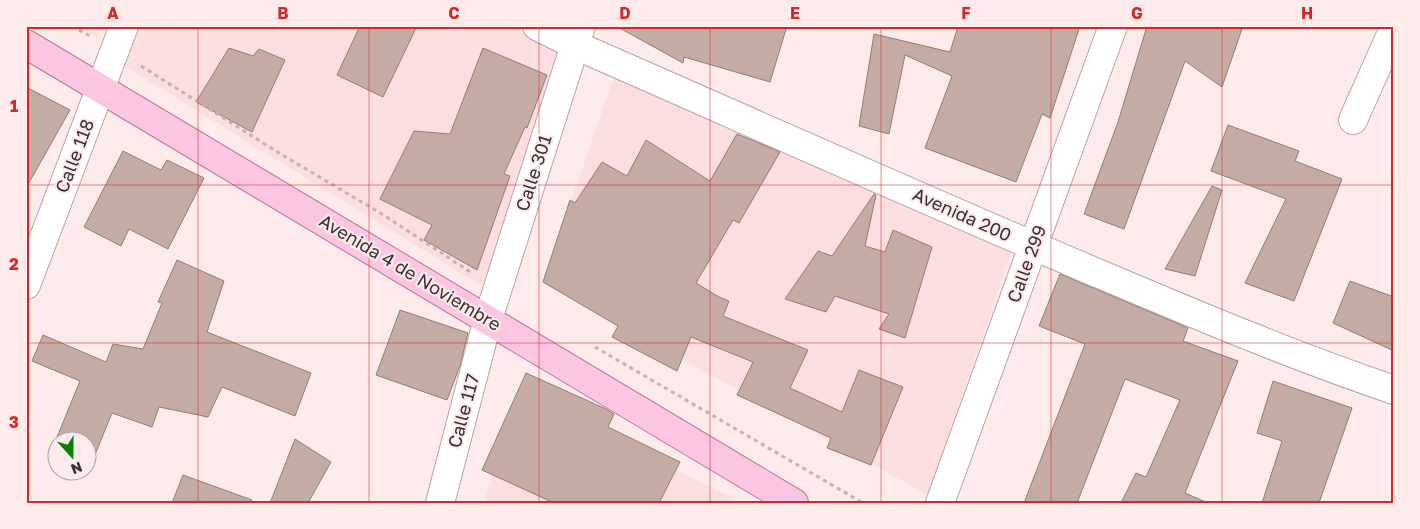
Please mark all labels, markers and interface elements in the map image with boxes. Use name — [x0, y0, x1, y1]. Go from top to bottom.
text: A — [107, 3, 119, 23]
text: B — [277, 3, 289, 23]
text: C — [448, 3, 460, 23]
text: D — [619, 3, 631, 23]
text: E — [790, 3, 800, 23]
text: F — [961, 3, 971, 23]
text: G — [1131, 3, 1143, 23]
text: H — [1301, 3, 1313, 23]
text: 1 — [10, 96, 18, 116]
street label: Calle 118 — [50, 116, 98, 196]
street label: Calle 301 — [510, 131, 556, 214]
street label: Avenida 200 — [910, 183, 1015, 246]
street label: Avenida 4 de Noviembre — [316, 209, 505, 335]
street label: Calle 299 — [1002, 222, 1050, 305]
text: 2 — [9, 254, 19, 274]
street label: Calle 117 — [443, 371, 483, 450]
text: 3 — [9, 412, 19, 432]
north arrow — [48, 432, 98, 482]
text: N — [69, 459, 85, 478]

